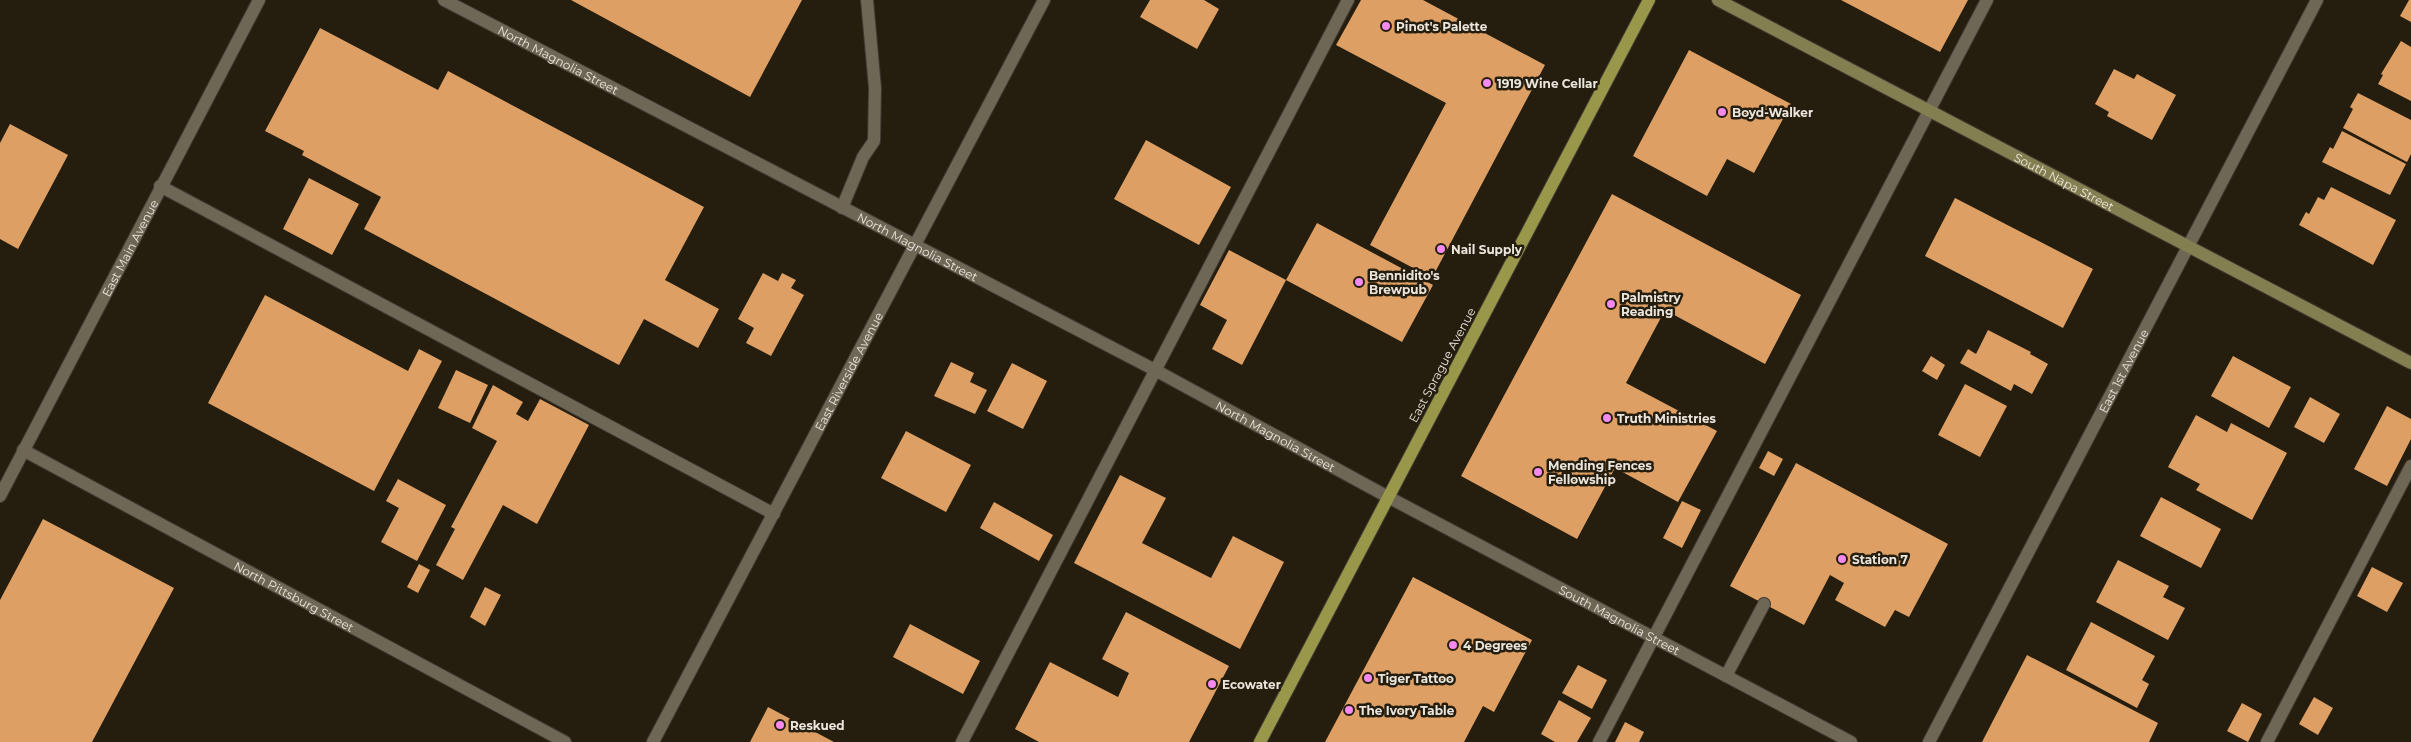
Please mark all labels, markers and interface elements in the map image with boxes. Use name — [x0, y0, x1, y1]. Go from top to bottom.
place label: Pinot's Palette — [1396, 19, 1488, 34]
marker: Pinot's Palette — [1380, 20, 1392, 32]
street label: North Magnolia Street — [496, 22, 621, 97]
place label: 1919 Wine Cellar — [1497, 76, 1598, 91]
marker: 1919 Wine Cellar — [1481, 77, 1493, 89]
place label: Boyd-Walker — [1732, 105, 1813, 120]
marker: Boyd-Walker — [1716, 106, 1728, 118]
street label: South Napa Street — [2012, 149, 2117, 214]
street label: East Main Avenue — [98, 197, 161, 299]
street label: North Magnolia Street — [855, 209, 981, 284]
place label: Nail Supply — [1451, 242, 1523, 257]
marker: Nail Supply — [1435, 243, 1447, 255]
place label: Bennidito's Brewpub — [1369, 268, 1440, 297]
marker: Bennidito's Brewpub — [1353, 276, 1365, 288]
place label: Palmistry Reading — [1621, 290, 1682, 319]
marker: Palmistry Reading — [1605, 298, 1617, 310]
street label: East Sprague Avenue — [1405, 305, 1479, 425]
street label: East Riverside Avenue — [811, 309, 886, 433]
street label: East 1st Avenue — [2095, 326, 2151, 415]
street label: North Magnolia Street — [1213, 397, 1338, 474]
place label: Truth Ministries — [1617, 411, 1716, 426]
marker: Truth Ministries — [1601, 412, 1613, 424]
place label: Mending Fences Fellowship — [1548, 458, 1652, 487]
marker: Mending Fences Fellowship — [1532, 466, 1544, 478]
place label: Station 7 — [1852, 552, 1908, 567]
marker: Station 7 — [1836, 553, 1848, 565]
street label: North Pittsburg Street — [232, 558, 357, 635]
street label: South Magnolia Street — [1557, 581, 1683, 658]
place label: 4 Degrees — [1463, 638, 1528, 653]
marker: 4 Degrees — [1447, 639, 1459, 651]
place label: Tiger Tattoo — [1378, 671, 1454, 686]
marker: Tiger Tattoo — [1362, 672, 1374, 684]
place label: Ecowater — [1222, 677, 1281, 692]
marker: Ecowater — [1206, 678, 1218, 690]
place label: The Ivory Table — [1359, 703, 1455, 718]
marker: The Ivory Table — [1343, 704, 1355, 716]
place label: Reskued — [790, 718, 845, 733]
marker: Reskued — [774, 719, 786, 731]

